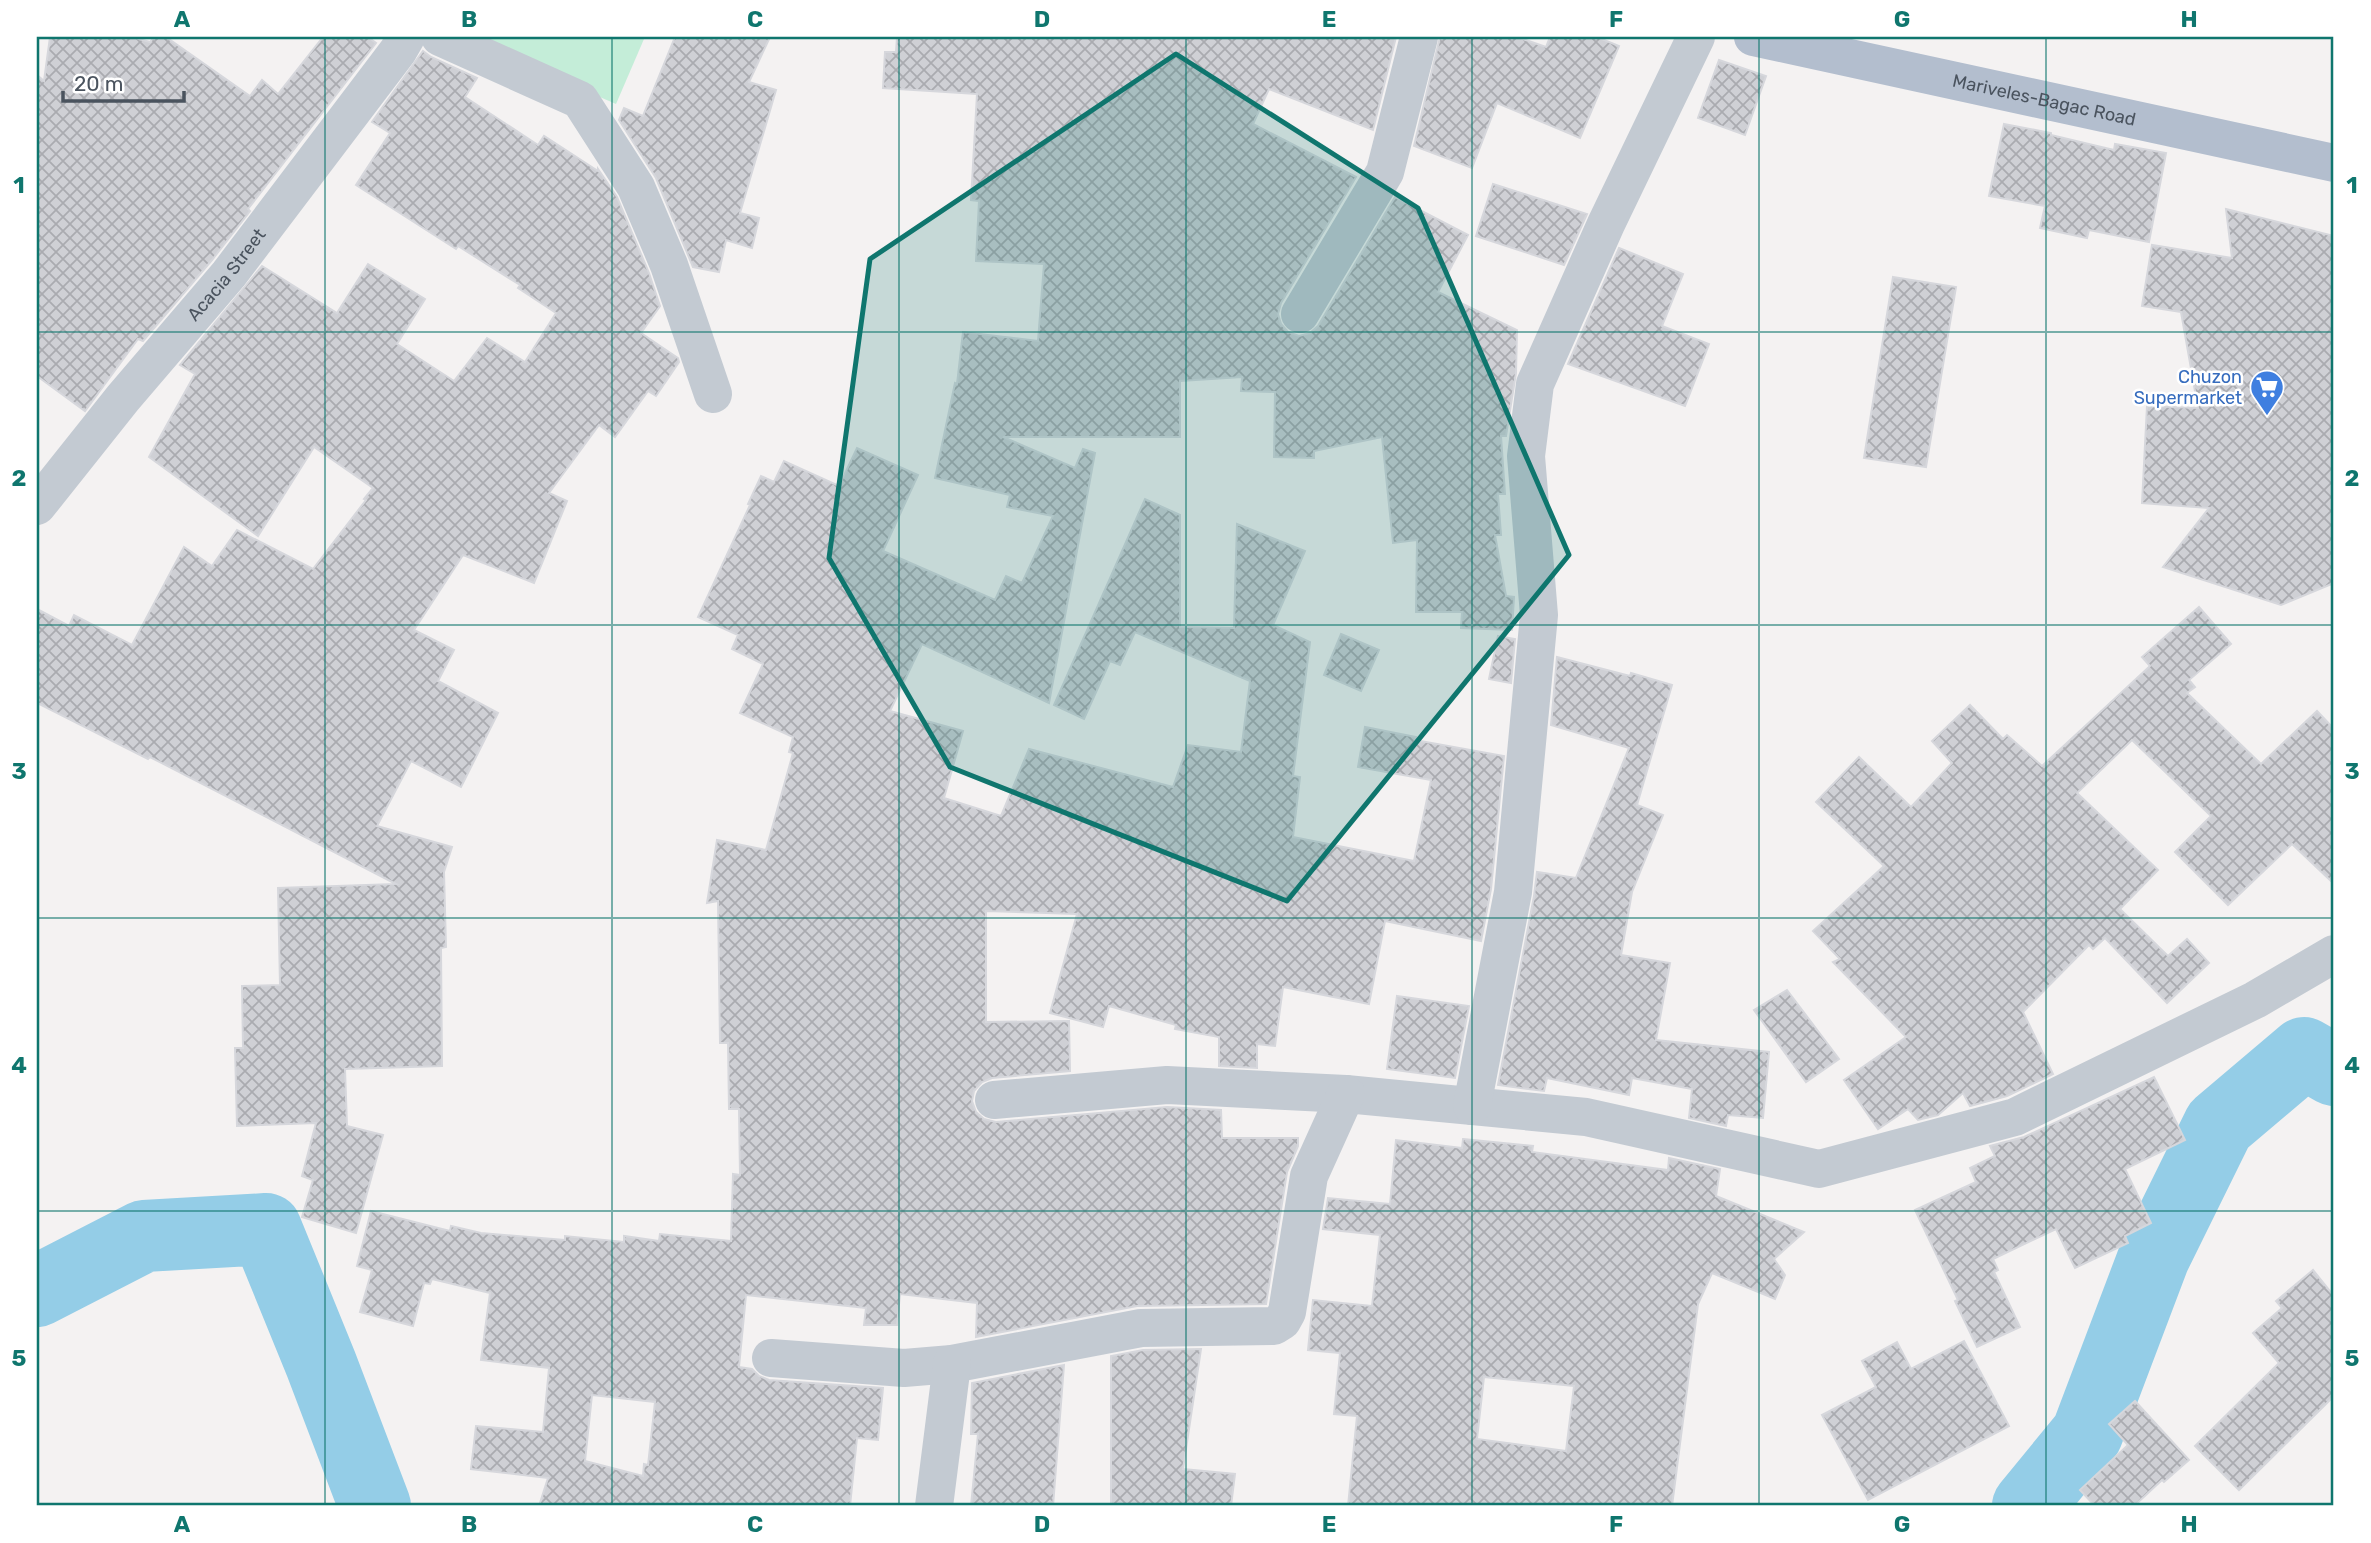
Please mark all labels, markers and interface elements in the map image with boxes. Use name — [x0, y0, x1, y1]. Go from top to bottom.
text: A — [174, 5, 191, 33]
text: B — [461, 5, 477, 33]
text: C — [747, 5, 763, 33]
text: D — [1034, 5, 1050, 33]
text: E — [1322, 5, 1336, 33]
text: F — [1609, 5, 1623, 33]
text: G — [1894, 5, 1910, 33]
text: H — [2180, 5, 2198, 33]
scale bar — [63, 60, 184, 104]
street label: Mariveles-Bagac Road — [1951, 70, 2138, 131]
text: 20 m — [74, 71, 123, 96]
text: 1 — [13, 171, 25, 199]
text: 1 — [2346, 171, 2358, 199]
street label: Acacia Street — [183, 224, 270, 326]
place label: Chuzon Supermarket — [2134, 366, 2242, 409]
supermarket icon: Chuzon Supermarket — [2248, 368, 2286, 417]
text: 2 — [12, 464, 26, 492]
text: 2 — [2345, 464, 2359, 492]
text: 3 — [11, 757, 27, 785]
text: 3 — [2344, 757, 2360, 785]
text: 4 — [11, 1051, 27, 1079]
text: 4 — [2344, 1051, 2360, 1079]
text: 5 — [12, 1344, 27, 1372]
text: 5 — [2345, 1344, 2360, 1372]
text: A — [174, 1510, 191, 1538]
text: B — [461, 1510, 477, 1538]
text: C — [747, 1510, 763, 1538]
text: D — [1034, 1510, 1050, 1538]
text: E — [1322, 1510, 1336, 1538]
text: F — [1609, 1510, 1623, 1538]
text: G — [1894, 1510, 1910, 1538]
text: H — [2180, 1510, 2198, 1538]

